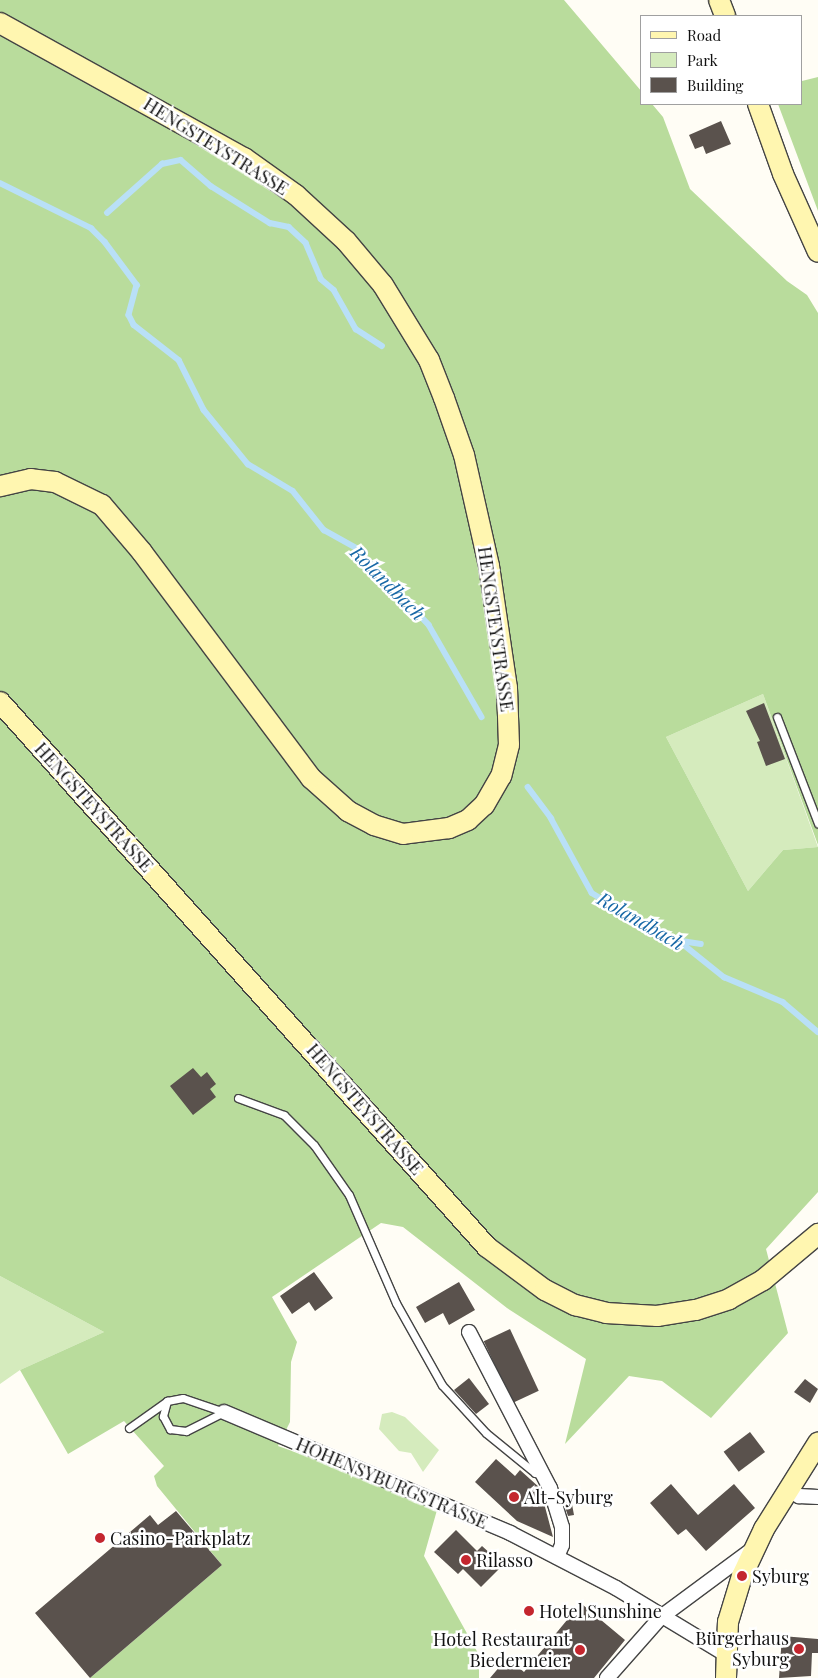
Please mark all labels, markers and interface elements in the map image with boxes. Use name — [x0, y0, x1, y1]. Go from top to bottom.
legend — [640, 15, 803, 105]
text: Road — [687, 25, 721, 45]
text: Park — [687, 50, 718, 70]
text: Building — [687, 75, 743, 95]
street label: HENGSTEYSTRASSE — [140, 93, 292, 199]
water label: Rolandbach — [346, 541, 430, 625]
street label: HENGSTEYSTRASSE — [474, 545, 518, 713]
street label: HENGSTEYSTRASSE — [30, 738, 158, 876]
water label: Rolandbach — [594, 887, 688, 955]
street label: HENGSTEYSTRASSE — [302, 1039, 428, 1179]
street label: HOHENSYBURGSTRASSE — [293, 1433, 491, 1533]
place label: Alt-Syburg — [524, 1486, 613, 1508]
marker: Alt-Syburg — [508, 1491, 520, 1503]
place label: Casino-Parkplatz — [110, 1527, 251, 1549]
marker: Casino-Parkplatz — [94, 1532, 106, 1544]
place label: Rilasso — [476, 1549, 533, 1571]
marker: Rilasso — [460, 1554, 472, 1566]
place label: Syburg — [752, 1565, 809, 1587]
marker: Syburg — [736, 1570, 748, 1582]
place label: Hotel Sunshine — [539, 1600, 662, 1622]
marker: Hotel Sunshine — [523, 1605, 535, 1617]
place label: Bürgerhaus Syburg — [695, 1628, 789, 1670]
place label: Hotel Restaurant Biedermeier — [433, 1629, 570, 1672]
marker: Bürgerhaus Syburg — [793, 1643, 805, 1655]
marker: Hotel Restaurant Biedermeier — [574, 1644, 586, 1656]

